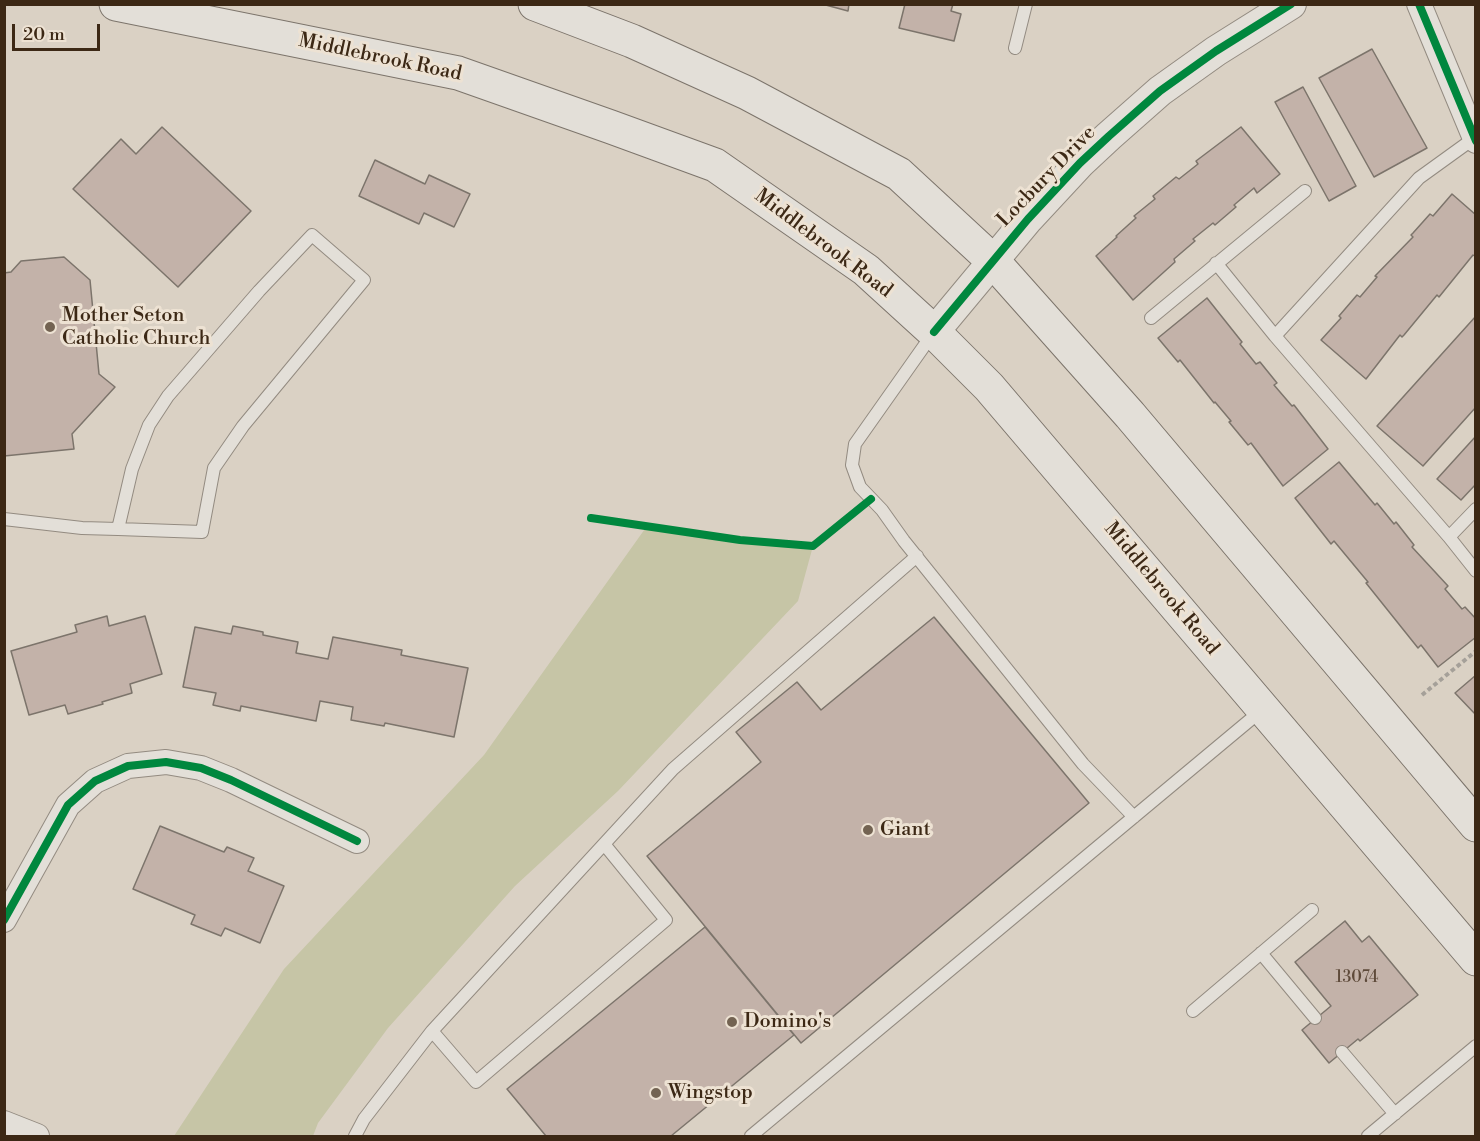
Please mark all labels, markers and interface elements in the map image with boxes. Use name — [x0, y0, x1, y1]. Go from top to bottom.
scale bar — [15, 12, 104, 50]
text: 20 m — [23, 23, 65, 46]
street label: Middlebrook Road — [296, 29, 464, 87]
street label: Locbury Drive — [993, 121, 1101, 233]
street label: Middlebrook Road — [749, 184, 897, 304]
place label: Mother Seton Catholic Church — [62, 304, 210, 351]
marker: Mother Seton Catholic Church — [43, 320, 57, 334]
street label: Middlebrook Road — [1098, 518, 1224, 660]
place label: Giant — [880, 818, 930, 842]
marker: Giant — [861, 823, 875, 837]
house number: 13074 — [1336, 968, 1378, 988]
place label: Domino's — [744, 1010, 831, 1034]
marker: Domino's — [725, 1015, 739, 1029]
place label: Wingstop — [668, 1081, 753, 1105]
marker: Wingstop — [649, 1086, 663, 1100]

